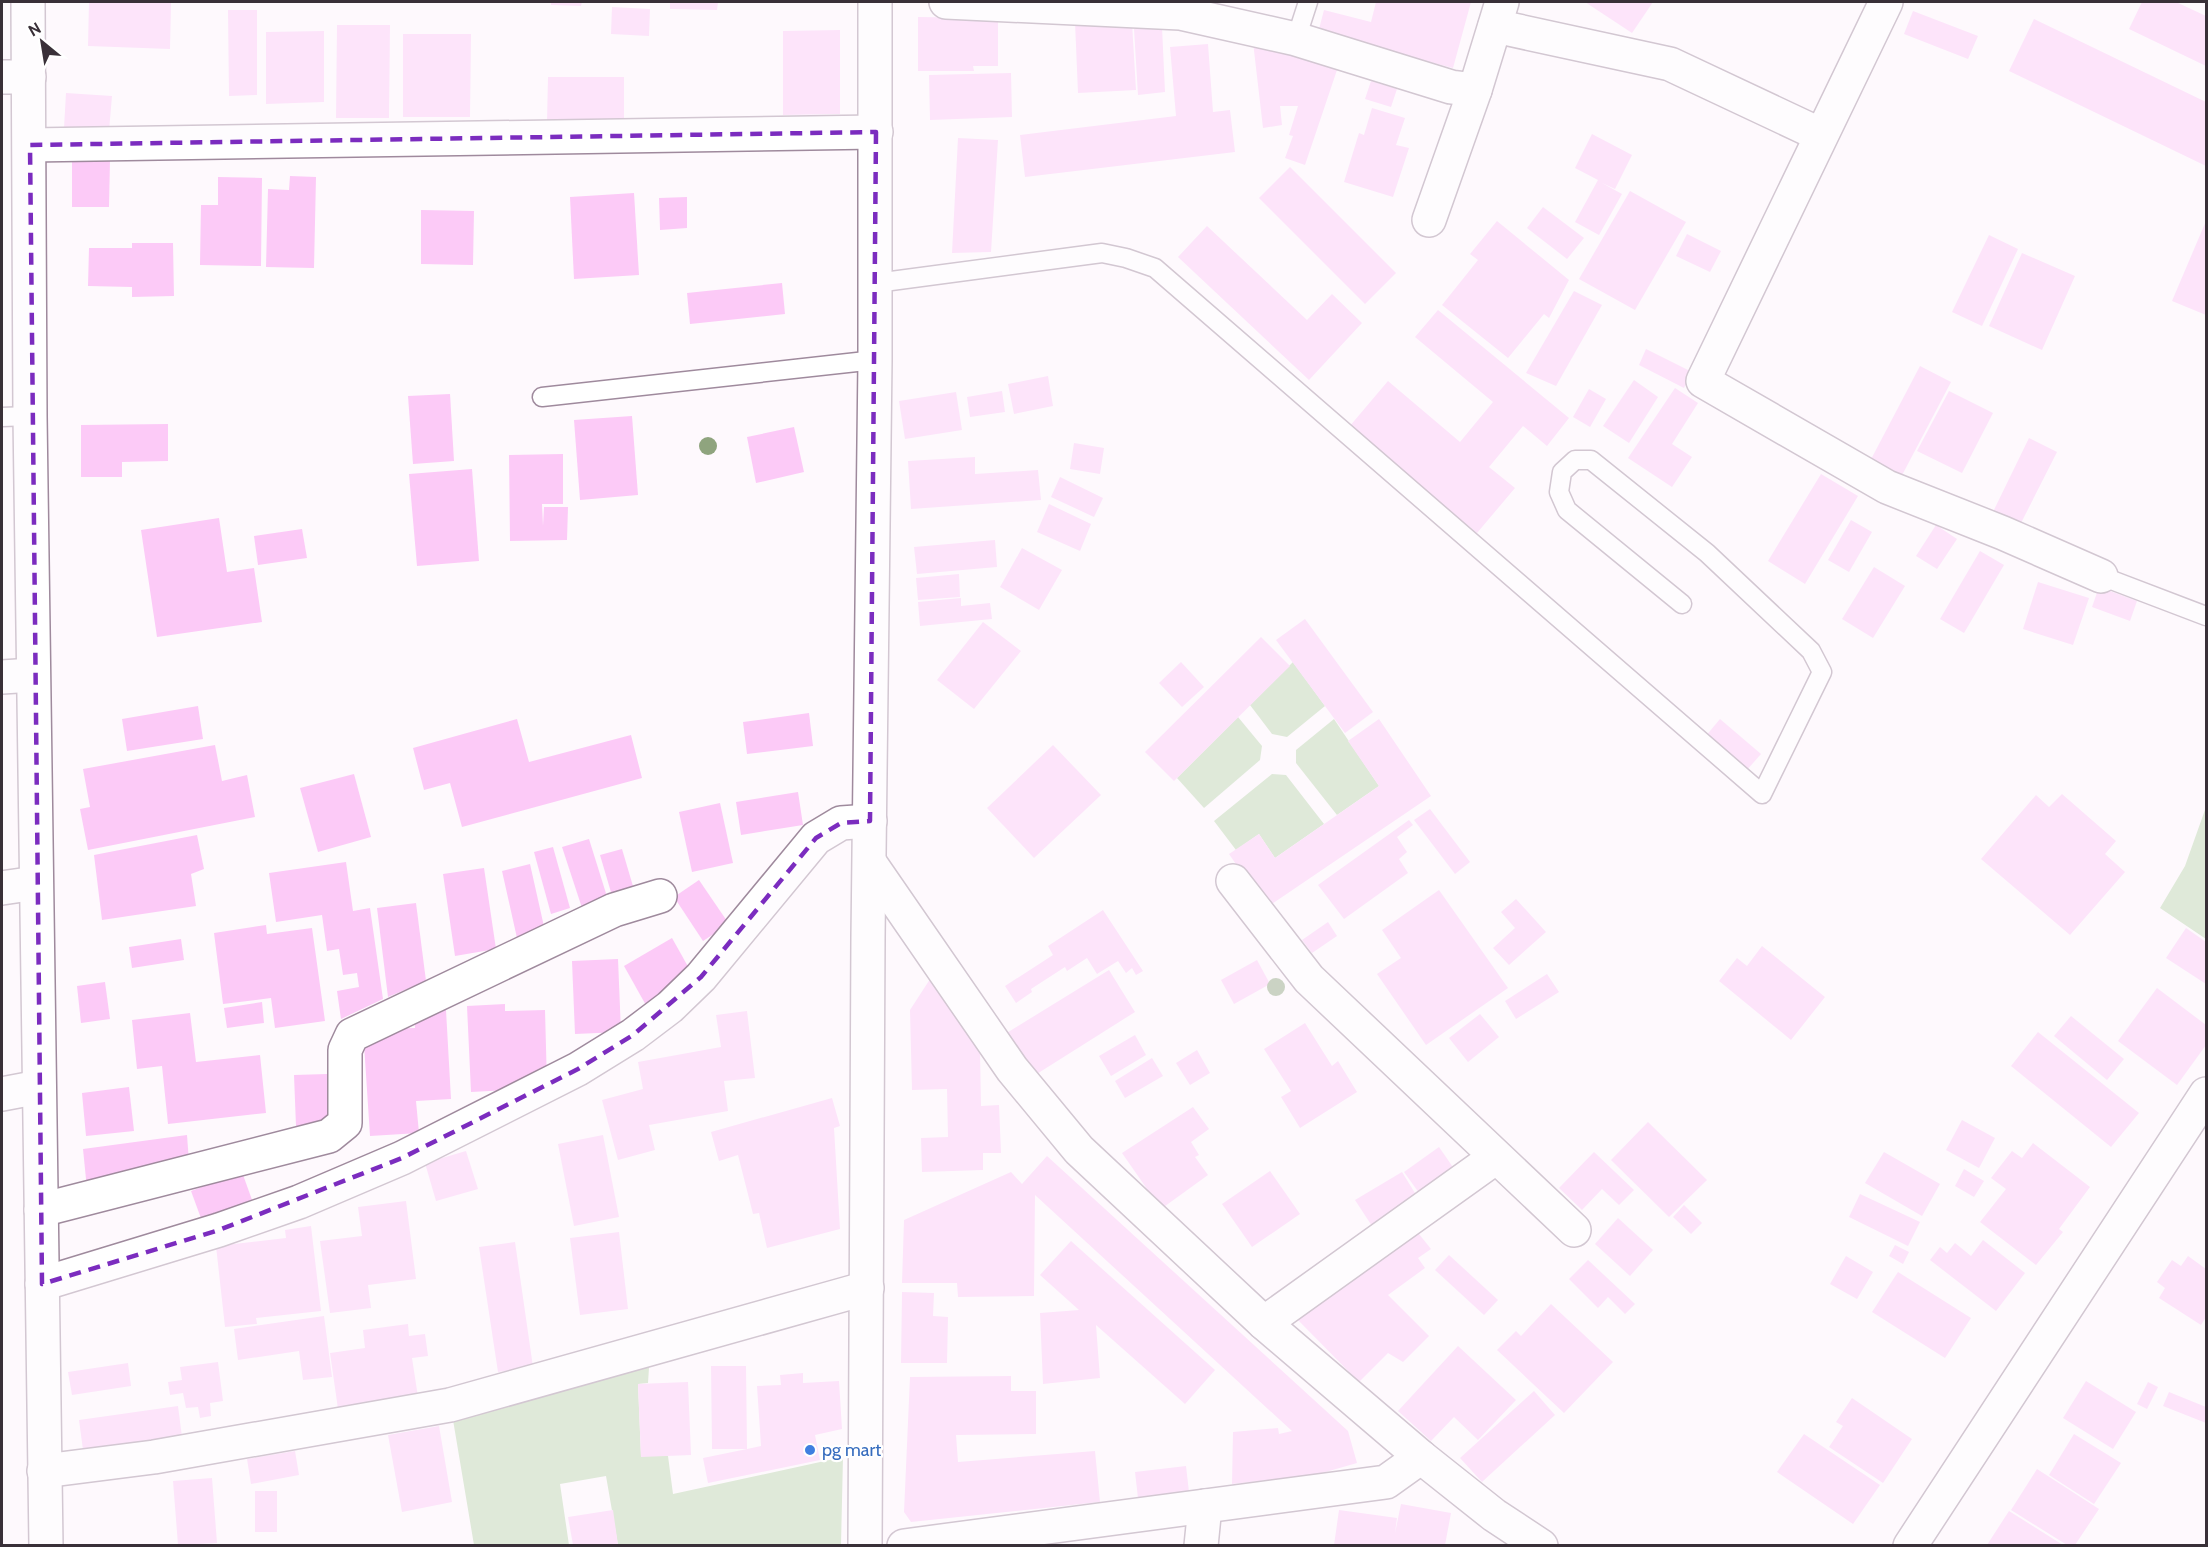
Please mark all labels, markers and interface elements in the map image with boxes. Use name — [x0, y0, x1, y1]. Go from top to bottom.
north arrow — [12, 12, 72, 72]
text: N — [25, 18, 44, 40]
place label: pg mart — [822, 1439, 881, 1461]
marker: pg mart — [803, 1443, 817, 1457]

